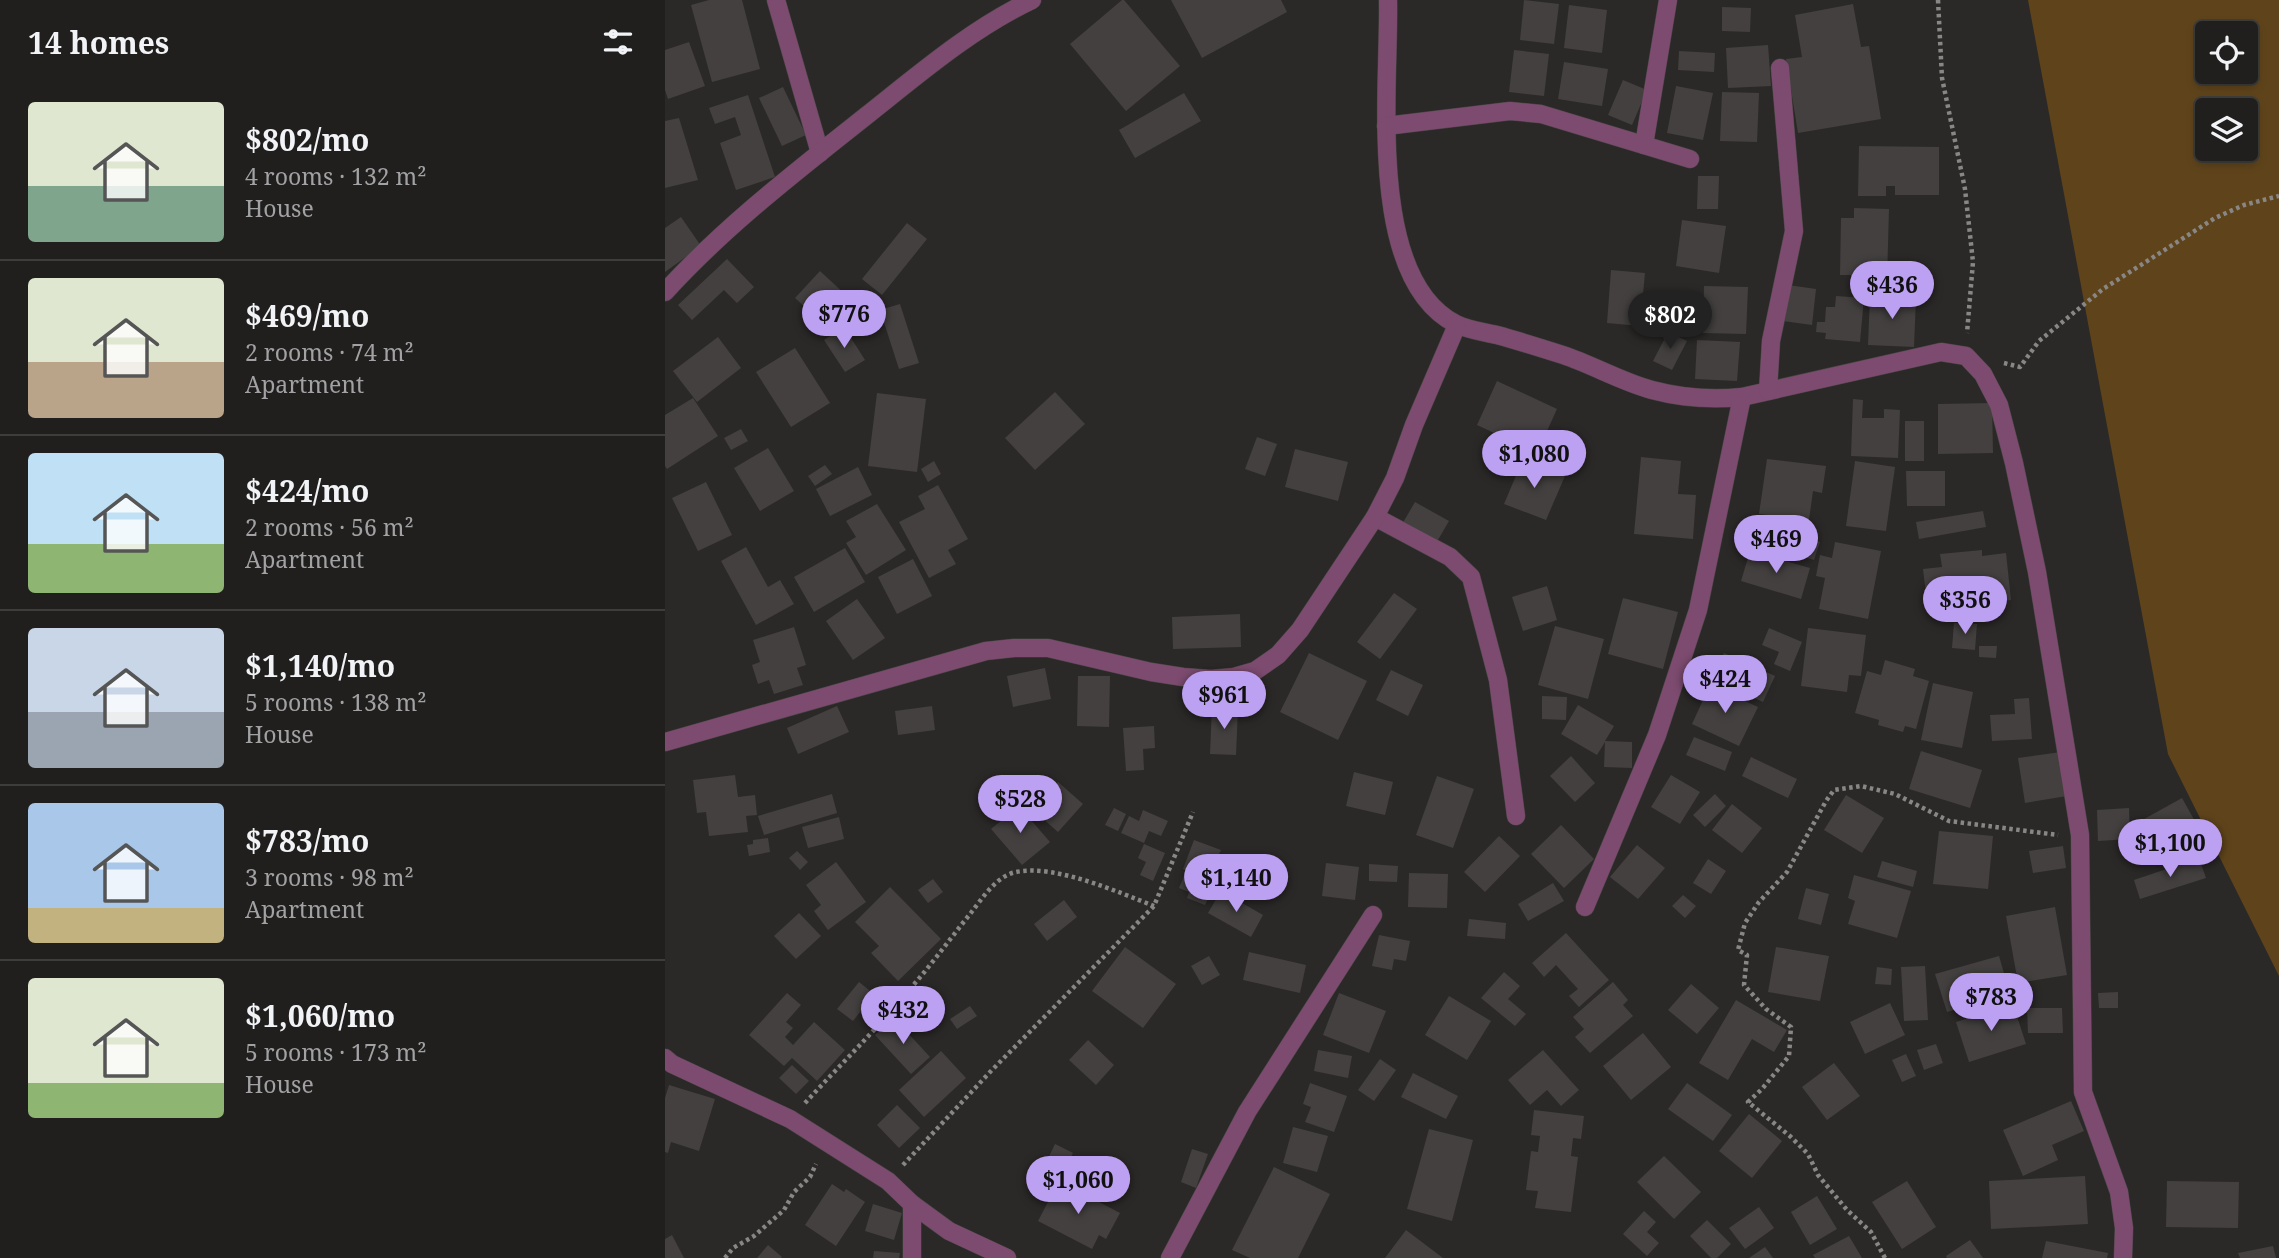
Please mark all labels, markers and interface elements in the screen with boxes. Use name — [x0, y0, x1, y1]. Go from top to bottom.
map controls — [2195, 21, 2258, 161]
button: locate — [2195, 21, 2258, 84]
text: 14 homes — [28, 22, 169, 63]
icon: filters — [599, 23, 637, 61]
button: layers — [2195, 98, 2258, 161]
text: $802/mo — [245, 119, 369, 160]
icon: home — [84, 130, 168, 214]
text: 4 rooms · 132 m² — [245, 160, 427, 192]
text: House — [245, 192, 314, 224]
pin: $436 — [1851, 262, 1933, 321]
text: $436 — [1866, 268, 1918, 300]
pin: $776 — [803, 290, 885, 350]
pin: $802 — [1629, 292, 1711, 351]
text: $469/mo — [245, 295, 369, 336]
text: $776 — [818, 297, 870, 329]
text: $802 — [1644, 298, 1696, 330]
icon: home — [84, 306, 168, 390]
text: 2 rooms · 74 m² — [245, 336, 414, 368]
text: Apartment — [245, 368, 364, 400]
pin: $1,080 — [1477, 430, 1591, 490]
text: $1,080 — [1498, 437, 1570, 469]
text: $424/mo — [245, 470, 369, 511]
icon: home — [84, 481, 168, 565]
text: 2 rooms · 56 m² — [245, 511, 414, 543]
pin: $469 — [1735, 516, 1817, 575]
text: $469 — [1750, 522, 1802, 554]
text: Apartment — [245, 543, 364, 575]
pin: $356 — [1924, 576, 2006, 636]
text: $356 — [1939, 583, 1991, 615]
text: $1,140/mo — [245, 645, 395, 686]
icon: home — [84, 656, 168, 740]
pin: $424 — [1684, 656, 1766, 715]
text: $424 — [1699, 662, 1751, 694]
pin: $961 — [1183, 672, 1265, 731]
text: $961 — [1198, 678, 1250, 710]
text: 5 rooms · 138 m² — [245, 686, 427, 718]
text: House — [245, 718, 314, 750]
pin: $528 — [979, 776, 1061, 835]
text: $528 — [994, 782, 1046, 814]
text: $783/mo — [245, 820, 369, 861]
pin: $1,100 — [2113, 820, 2227, 879]
text: $1,100 — [2134, 826, 2206, 858]
icon: home — [84, 831, 168, 915]
pin: $1,140 — [1179, 855, 1293, 914]
text: 3 rooms · 98 m² — [245, 861, 414, 893]
text: $1,140 — [1200, 861, 1272, 893]
text: Apartment — [245, 893, 364, 925]
pin: $783 — [1950, 974, 2032, 1033]
text: $783 — [1965, 980, 2017, 1012]
pin: $432 — [862, 986, 944, 1046]
text: $432 — [877, 993, 929, 1025]
text: $1,060/mo — [245, 995, 395, 1036]
icon: home — [84, 1006, 168, 1090]
text: 5 rooms · 173 m² — [245, 1036, 427, 1068]
text: House — [245, 1068, 314, 1100]
pin: $1,060 — [1021, 1156, 1135, 1216]
text: $1,060 — [1042, 1163, 1114, 1195]

